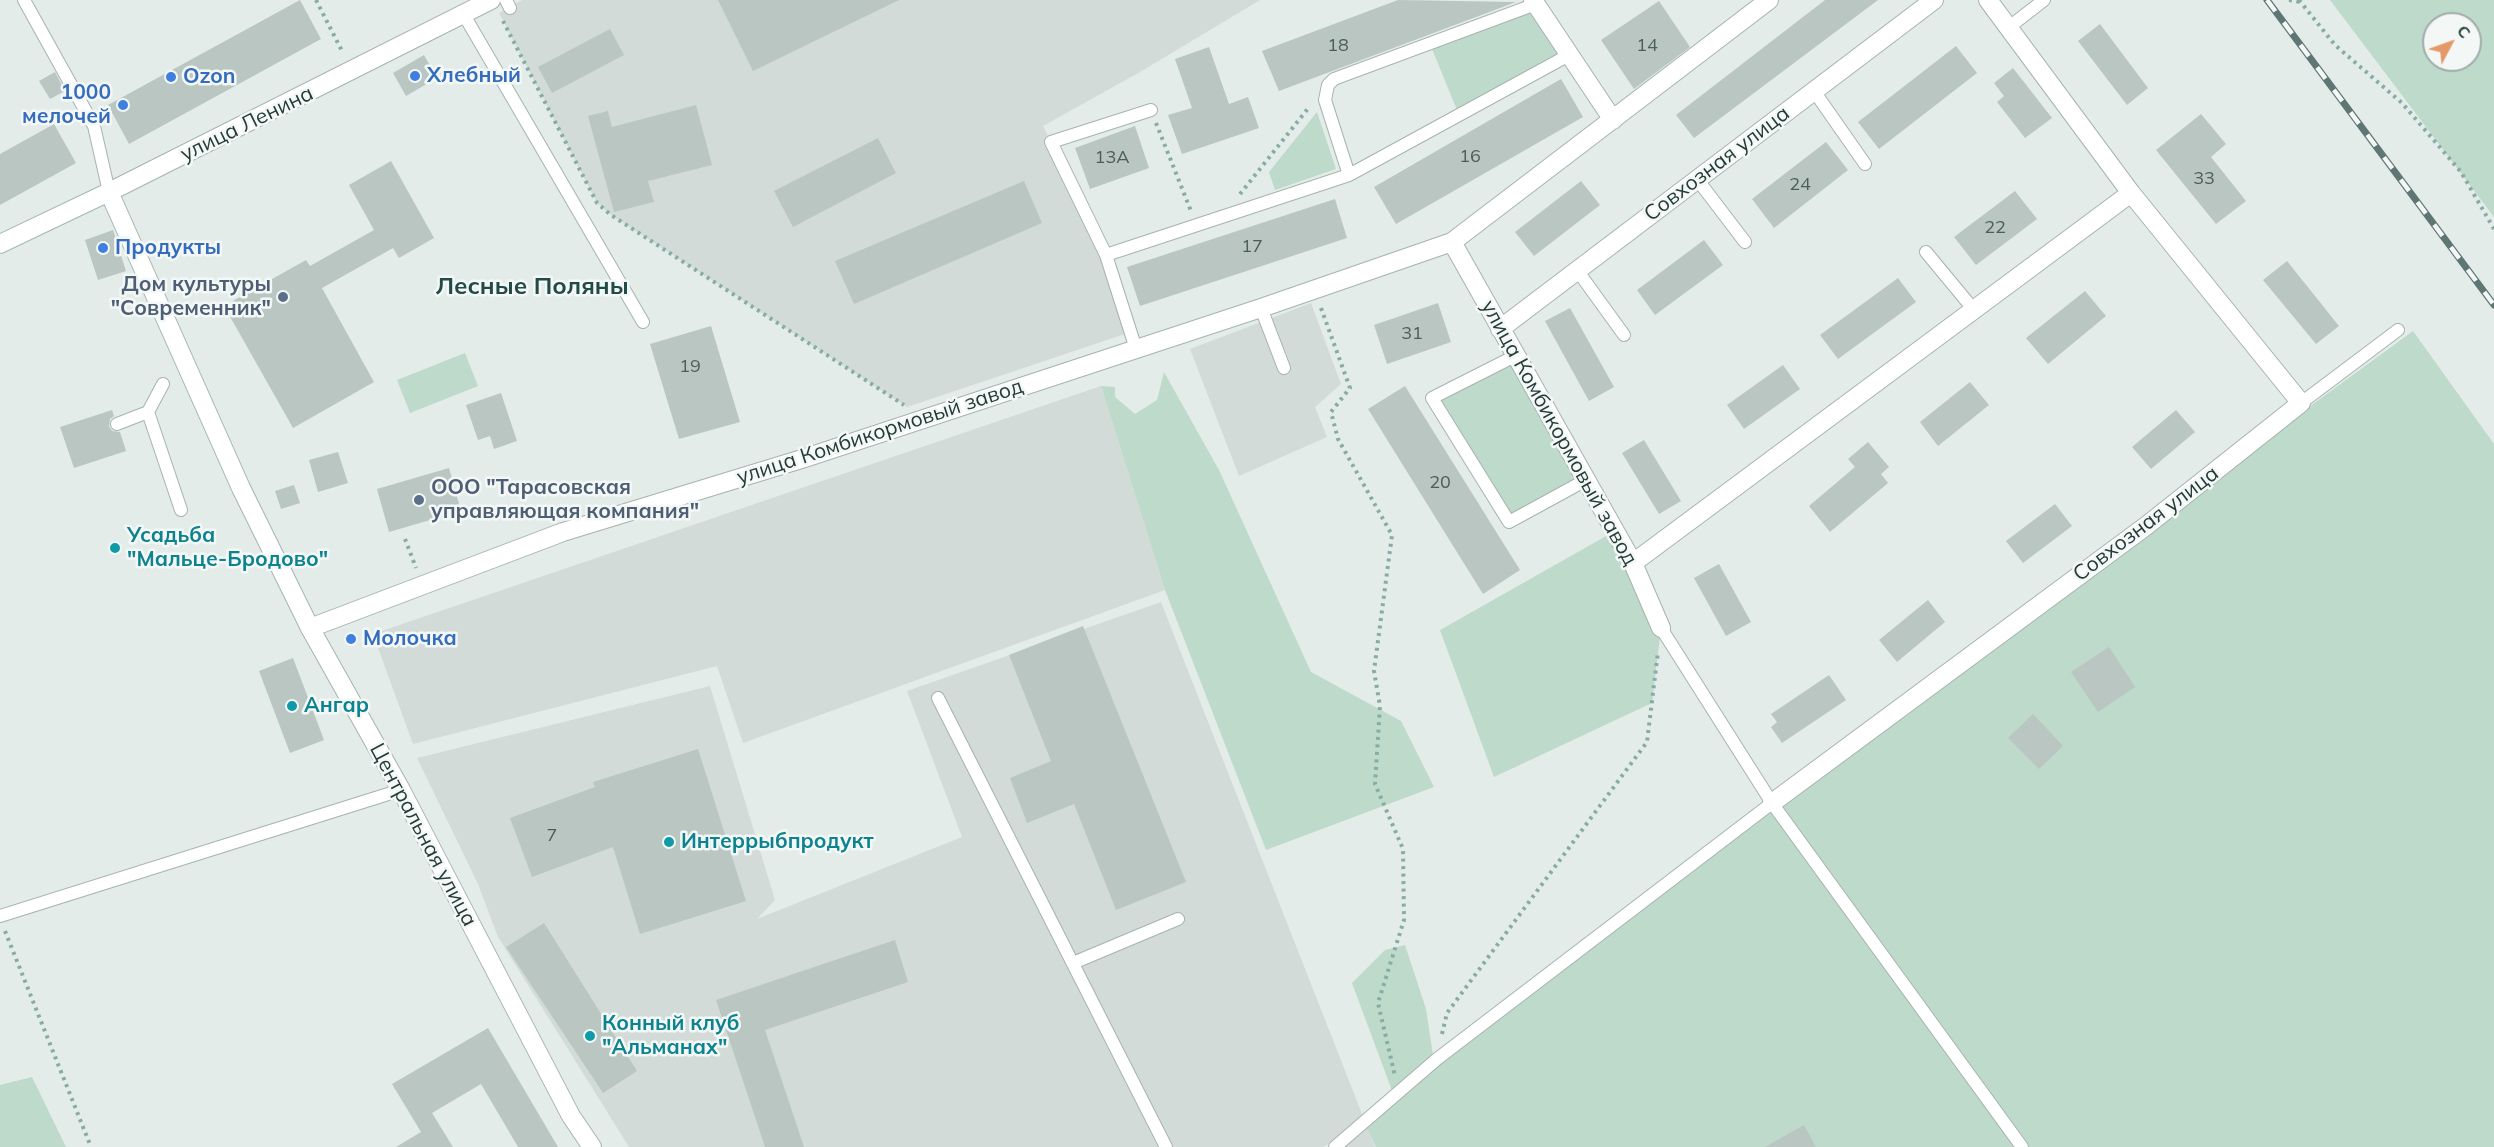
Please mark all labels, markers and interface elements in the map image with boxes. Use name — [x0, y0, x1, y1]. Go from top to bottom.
north arrow — [2422, 12, 2482, 72]
text: С — [2453, 21, 2475, 42]
house number: 18 — [1327, 35, 1349, 57]
house number: 14 — [1636, 35, 1658, 57]
place label: Хлебный — [427, 63, 521, 89]
place label: Ozon — [183, 64, 235, 90]
marker: Хлебный — [408, 69, 422, 83]
marker: Ozon — [164, 70, 178, 84]
place label: 1000 мелочей — [22, 80, 111, 130]
street label: улица Ленина — [176, 81, 318, 167]
marker: 1000 мелочей — [116, 98, 130, 112]
street label: Совхозная улица — [1639, 101, 1795, 227]
house number: 16 — [1459, 146, 1481, 168]
house number: 13А — [1095, 147, 1129, 169]
house number: 33 — [2193, 168, 2215, 190]
house number: 24 — [1789, 174, 1811, 196]
house number: 22 — [1984, 217, 2006, 239]
place label: Продукты — [115, 235, 221, 261]
house number: 17 — [1241, 236, 1263, 258]
marker: Продукты — [96, 241, 110, 255]
place label: Дом культуры "Современник" — [111, 272, 271, 322]
district label: Лесные Поляны — [435, 273, 629, 301]
marker: Дом культуры "Современник" — [276, 290, 290, 304]
street label: улица Комбикормовый завод — [1475, 296, 1643, 570]
house number: 31 — [1401, 323, 1423, 345]
house number: 19 — [679, 356, 701, 378]
street label: улица Комбикормовый завод — [734, 374, 1026, 490]
street label: Совхозная улица — [2068, 461, 2224, 587]
house number: 20 — [1429, 472, 1451, 494]
place label: ООО "Тарасовская управляющая компания" — [431, 475, 699, 525]
marker: ООО "Тарасовская управляющая компания" — [412, 493, 426, 507]
place label: Усадьба "Мальце-Бродово" — [127, 523, 328, 573]
marker: Усадьба "Мальце-Бродово" — [108, 541, 122, 555]
place label: Молочка — [363, 626, 457, 652]
marker: Молочка — [344, 632, 358, 646]
place label: Ангар — [304, 693, 369, 719]
marker: Ангар — [285, 699, 299, 713]
street label: Центральная улица — [364, 739, 482, 931]
house number: 7 — [547, 825, 557, 847]
place label: Интеррыбпродукт — [681, 829, 874, 855]
marker: Интеррыбпродукт — [662, 835, 676, 849]
place label: Конный клуб "Альманах" — [602, 1011, 739, 1061]
marker: Конный клуб "Альманах" — [583, 1029, 597, 1043]

